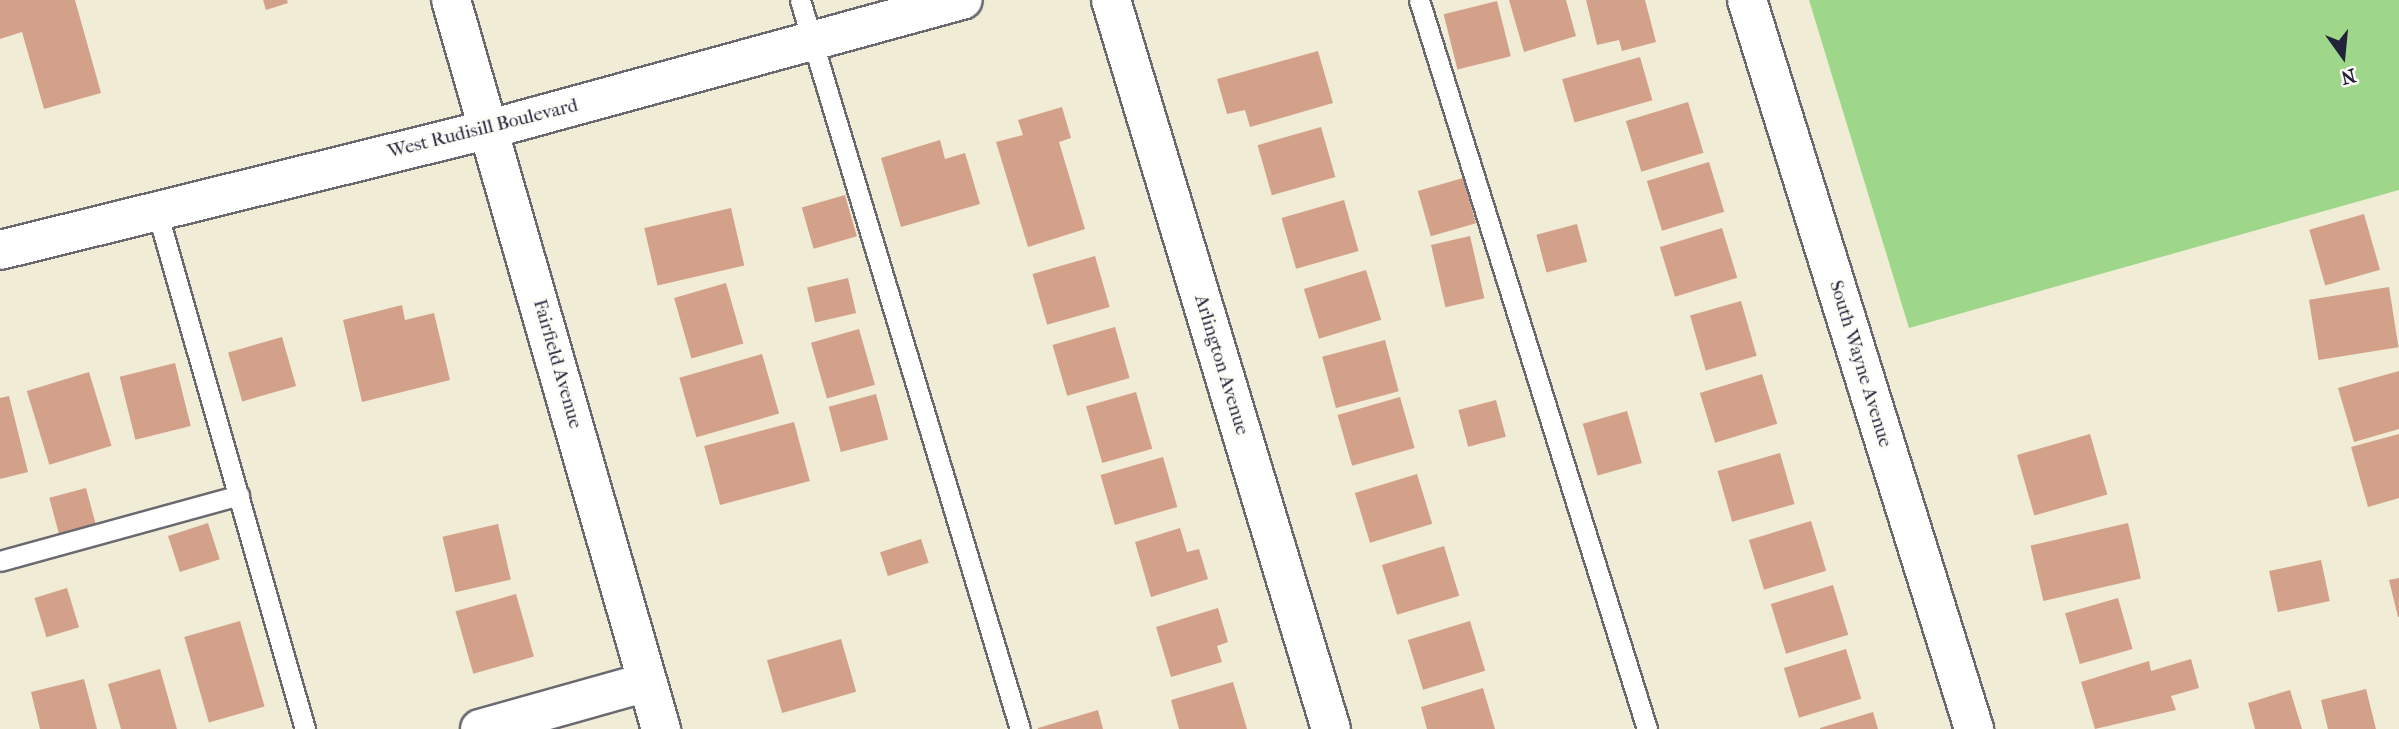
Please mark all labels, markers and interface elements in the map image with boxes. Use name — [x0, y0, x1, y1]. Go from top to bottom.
north arrow — [2308, 21, 2378, 91]
text: N — [2339, 64, 2358, 89]
street label: West Rudisill Boulevard — [386, 94, 580, 164]
street label: South Wayne Avenue — [1824, 278, 1896, 450]
street label: Arlington Avenue — [1189, 292, 1253, 438]
street label: Fairfield Avenue — [528, 297, 586, 431]

